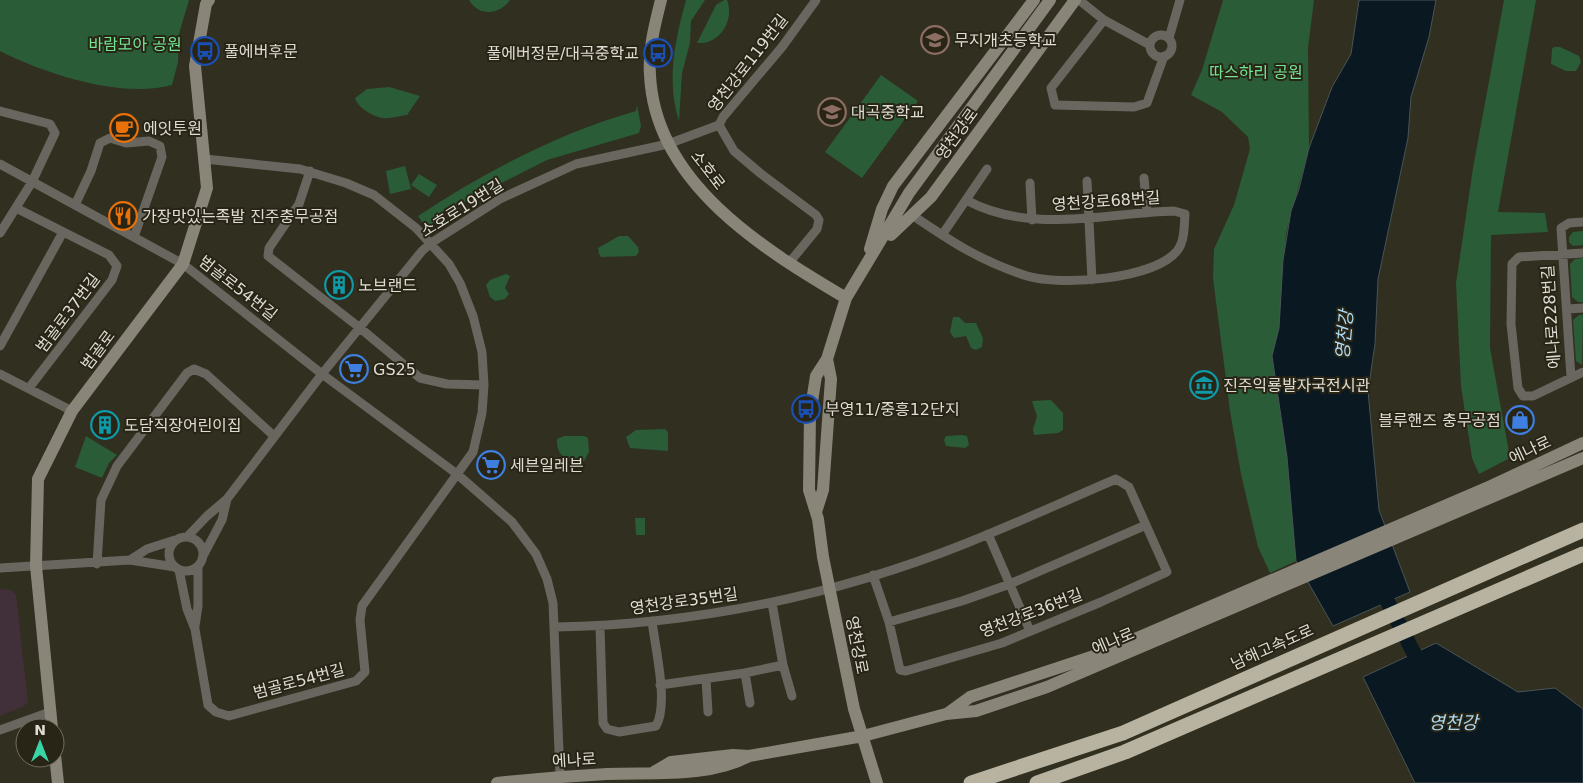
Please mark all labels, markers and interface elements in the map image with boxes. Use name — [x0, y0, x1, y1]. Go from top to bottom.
street label: 영천강로119번길 — [704, 10, 792, 116]
school or university icon: 무지개초등학교 — [920, 25, 950, 55]
place label: 무지개초등학교 — [954, 31, 1057, 50]
park label: 바람모아 공원 — [88, 35, 182, 54]
bus stop icon: 풀에버후문 — [190, 36, 220, 66]
bus stop icon: 풀에버정문/대곡중학교 — [643, 38, 673, 68]
place label: 풀에버후문 — [224, 42, 298, 61]
place label: 풀에버정문/대곡중학교 — [486, 44, 639, 63]
park label: 따스하리 공원 — [1209, 63, 1303, 82]
school or university icon: 대곡중학교 — [817, 97, 847, 127]
place label: 대곡중학교 — [851, 103, 925, 122]
street label: 영천강로 — [932, 104, 982, 163]
cafe icon: 에잇투원 — [109, 113, 139, 143]
place label: 에잇투원 — [143, 119, 202, 138]
street label: 소호로 — [687, 147, 729, 193]
street label: 소호로19번길 — [417, 175, 507, 241]
street label: 영천강로68번길 — [1051, 188, 1161, 214]
restaurant icon: 가장맛있는족발 진주충무공점 — [108, 201, 138, 231]
place label: 가장맛있는족발 진주충무공점 — [142, 207, 338, 226]
street label: 범골로54번길 — [195, 252, 281, 324]
street label: 에나로228번길 — [1538, 264, 1564, 370]
street label: 범골로37번길 — [32, 270, 104, 356]
building icon: 노브랜드 — [324, 270, 354, 300]
place label: 노브랜드 — [358, 276, 417, 295]
water label: 영천강 — [1331, 307, 1357, 361]
street label: 범골로 — [77, 327, 119, 373]
supermarket icon: GS25 — [339, 354, 369, 384]
place label: GS25 — [373, 360, 416, 379]
museum icon: 진주익룡발자국전시관 — [1189, 370, 1219, 400]
place label: 진주익룡발자국전시관 — [1223, 376, 1370, 395]
bus stop icon: 부영11/중흥12단지 — [791, 394, 821, 424]
place label: 부영11/중흥12단지 — [825, 400, 959, 419]
shop icon: 블루핸즈 충무공점 — [1505, 405, 1535, 435]
building icon: 도담직장어린이집 — [90, 410, 120, 440]
place label: 블루핸즈 충무공점 — [1378, 411, 1501, 430]
place label: 도담직장어린이집 — [124, 416, 242, 435]
street label: 에나로 — [1506, 432, 1554, 468]
supermarket icon: 세븐일레븐 — [476, 450, 506, 480]
place label: 세븐일레븐 — [510, 456, 584, 475]
street label: 영천강로35번길 — [629, 584, 739, 618]
street label: 영천강로36번길 — [977, 585, 1085, 641]
street label: 영천강로 — [842, 614, 872, 676]
street label: 남해고속도로 — [1228, 620, 1316, 674]
street label: 에나로 — [1089, 624, 1137, 658]
street label: 범골로54번길 — [251, 660, 347, 702]
water label: 영천강 — [1428, 712, 1480, 733]
north arrow — [15, 718, 65, 768]
text: N — [34, 722, 46, 738]
street label: 에나로 — [551, 749, 597, 771]

